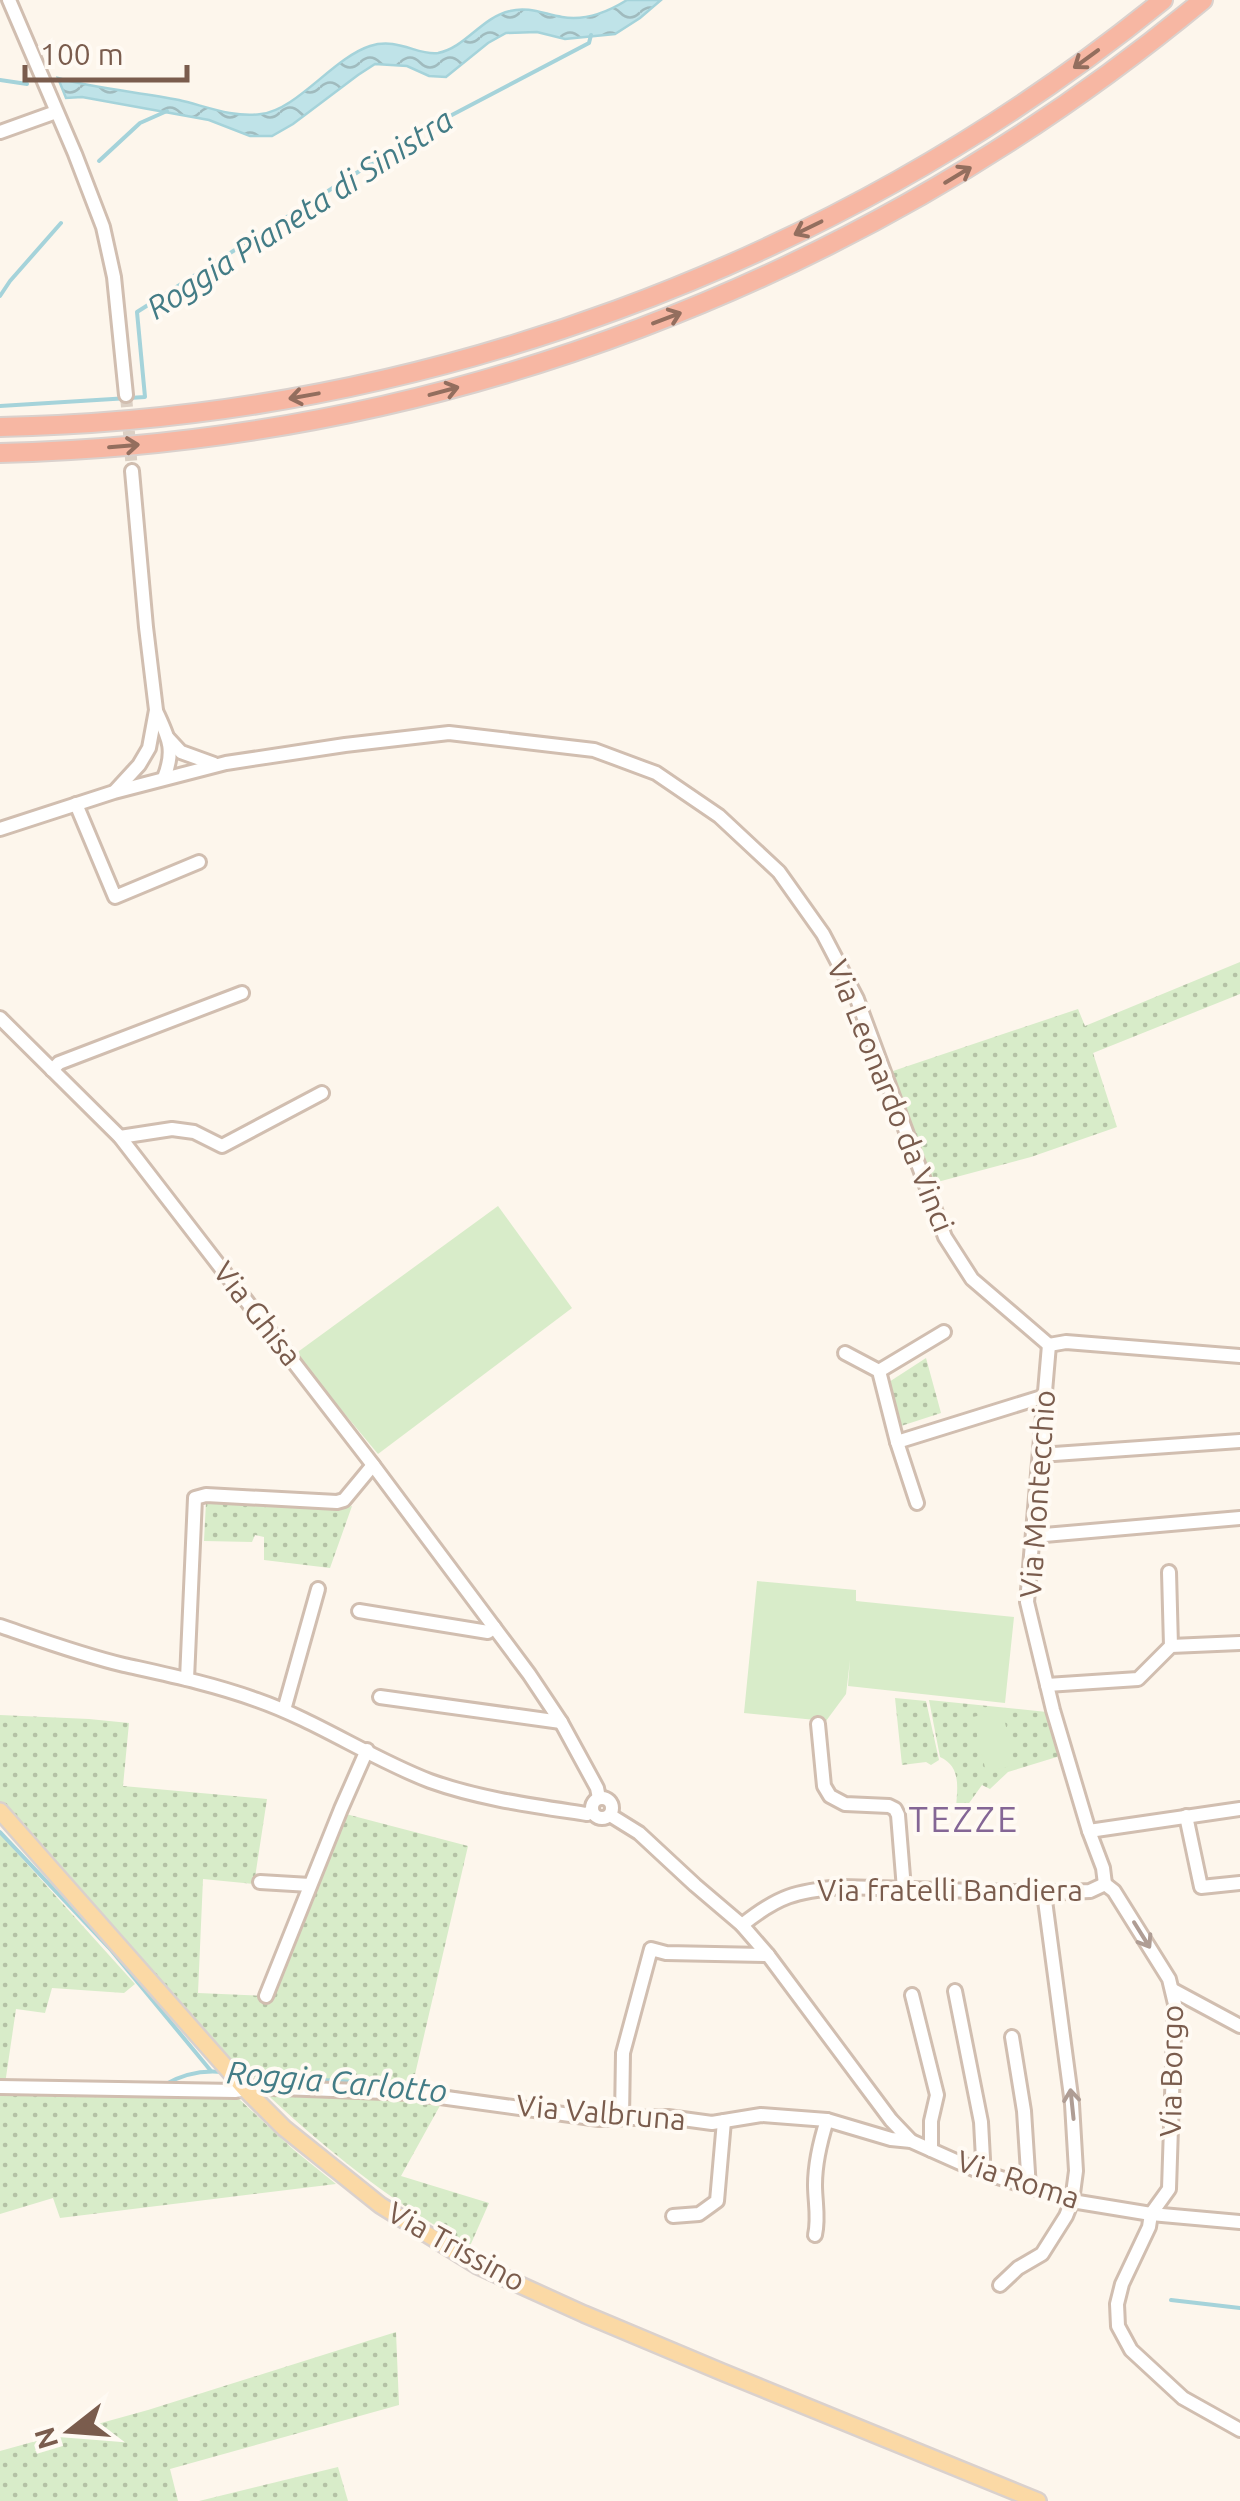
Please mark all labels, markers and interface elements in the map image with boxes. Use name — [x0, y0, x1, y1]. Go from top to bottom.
scale bar — [25, 20, 188, 82]
text: 100 m — [40, 37, 124, 71]
one-way arrow — [1073, 49, 1100, 70]
water label: Roggia Pianeta di Sinistra — [140, 101, 459, 326]
one-way arrow — [943, 165, 972, 185]
one-way arrow — [794, 219, 824, 238]
one-way arrow — [651, 308, 682, 326]
one-way arrow — [427, 381, 459, 399]
one-way arrow — [288, 387, 321, 406]
one-way arrow — [107, 436, 140, 455]
street label: Via Leonardo da Vinci — [821, 955, 961, 1237]
street label: Via Ghisa — [207, 1255, 309, 1372]
street label: Via Montecchio — [1013, 1389, 1061, 1599]
district label: TEZZE — [909, 1799, 1019, 1839]
street label: Via fratelli Bandiera — [817, 1873, 1083, 1907]
one-way arrow — [1132, 1920, 1152, 1949]
street label: Via Borgo — [1153, 2005, 1189, 2137]
water label: Roggia Carlotto — [226, 2053, 449, 2109]
street label: Via Valbruna — [515, 2088, 687, 2136]
one-way arrow — [1062, 2088, 1081, 2120]
street label: Via Roma — [953, 2143, 1084, 2215]
street label: Via Trissino — [382, 2194, 531, 2298]
north arrow — [20, 2381, 120, 2481]
text: N — [28, 2424, 63, 2453]

